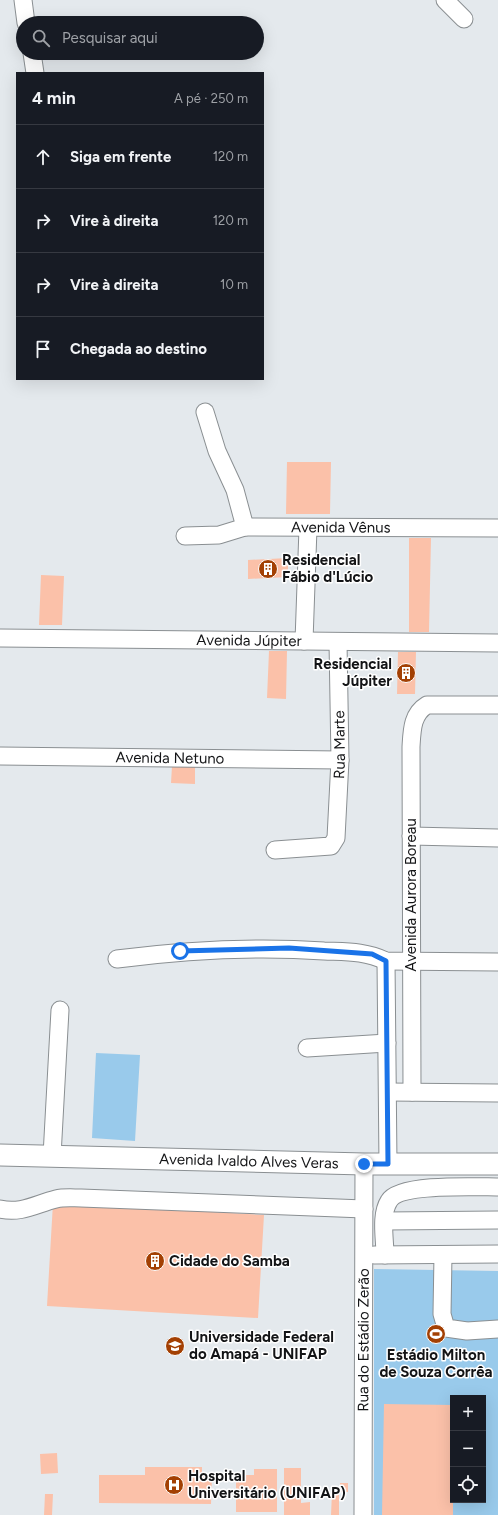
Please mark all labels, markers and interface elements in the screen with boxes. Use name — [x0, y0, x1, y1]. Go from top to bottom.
search box — [16, 16, 264, 60]
icon: search — [30, 27, 52, 49]
text: Pesquisar aqui — [62, 29, 158, 47]
text: 4 min — [32, 88, 76, 108]
text: A pé · 250 m — [174, 91, 248, 106]
icon: ahead — [32, 146, 54, 168]
text: Siga em frente — [70, 148, 171, 166]
text: 120 m — [213, 149, 248, 164]
icon: right — [32, 210, 54, 232]
text: Vire à direita — [70, 212, 159, 230]
text: 120 m — [213, 213, 248, 228]
icon: right — [32, 274, 54, 296]
text: Vire à direita — [70, 276, 159, 294]
text: 10 m — [220, 277, 248, 292]
icon: arrive — [32, 338, 54, 360]
text: Chegada ao destino — [70, 340, 207, 358]
street label: Avenida Vênus — [291, 518, 391, 537]
place label: Residencial Fábio d'Lúcio — [282, 551, 374, 586]
building icon: Residencial Fábio d'Lúcio — [257, 558, 279, 580]
street label: Avenida Júpiter — [196, 631, 302, 650]
place label: Residencial Júpiter — [314, 655, 392, 690]
building icon: Residencial Júpiter — [395, 662, 417, 684]
street label: Rua Marte — [330, 710, 349, 779]
street label: Avenida Netuno — [115, 748, 225, 768]
street label: Avenida Aurora Boreau — [402, 818, 420, 972]
route start — [171, 942, 189, 960]
street label: Avenida Ivaldo Alves Veras — [159, 1150, 339, 1172]
route end — [355, 1155, 373, 1173]
building icon: Cidade do Samba — [144, 1250, 166, 1272]
place label: Cidade do Samba — [169, 1252, 290, 1270]
street label: Rua do Estádio Zerão — [354, 1268, 373, 1412]
sports icon: Estádio Milton de Souza Corrêa — [425, 1323, 447, 1345]
place label: Universidade Federal do Amapá - UNIFAP — [189, 1328, 334, 1363]
school or university icon: Universidade Federal do Amapá - UNIFAP — [164, 1335, 186, 1357]
place label: Estádio Milton de Souza Corrêa — [379, 1346, 493, 1381]
map controls — [450, 1395, 486, 1503]
button: + — [450, 1395, 486, 1431]
button: − — [450, 1431, 486, 1467]
place label: Hospital Universitário (UNIFAP) — [188, 1467, 346, 1502]
button: locate — [450, 1467, 486, 1503]
hospital icon: Hospital Universitário (UNIFAP) — [163, 1474, 185, 1496]

